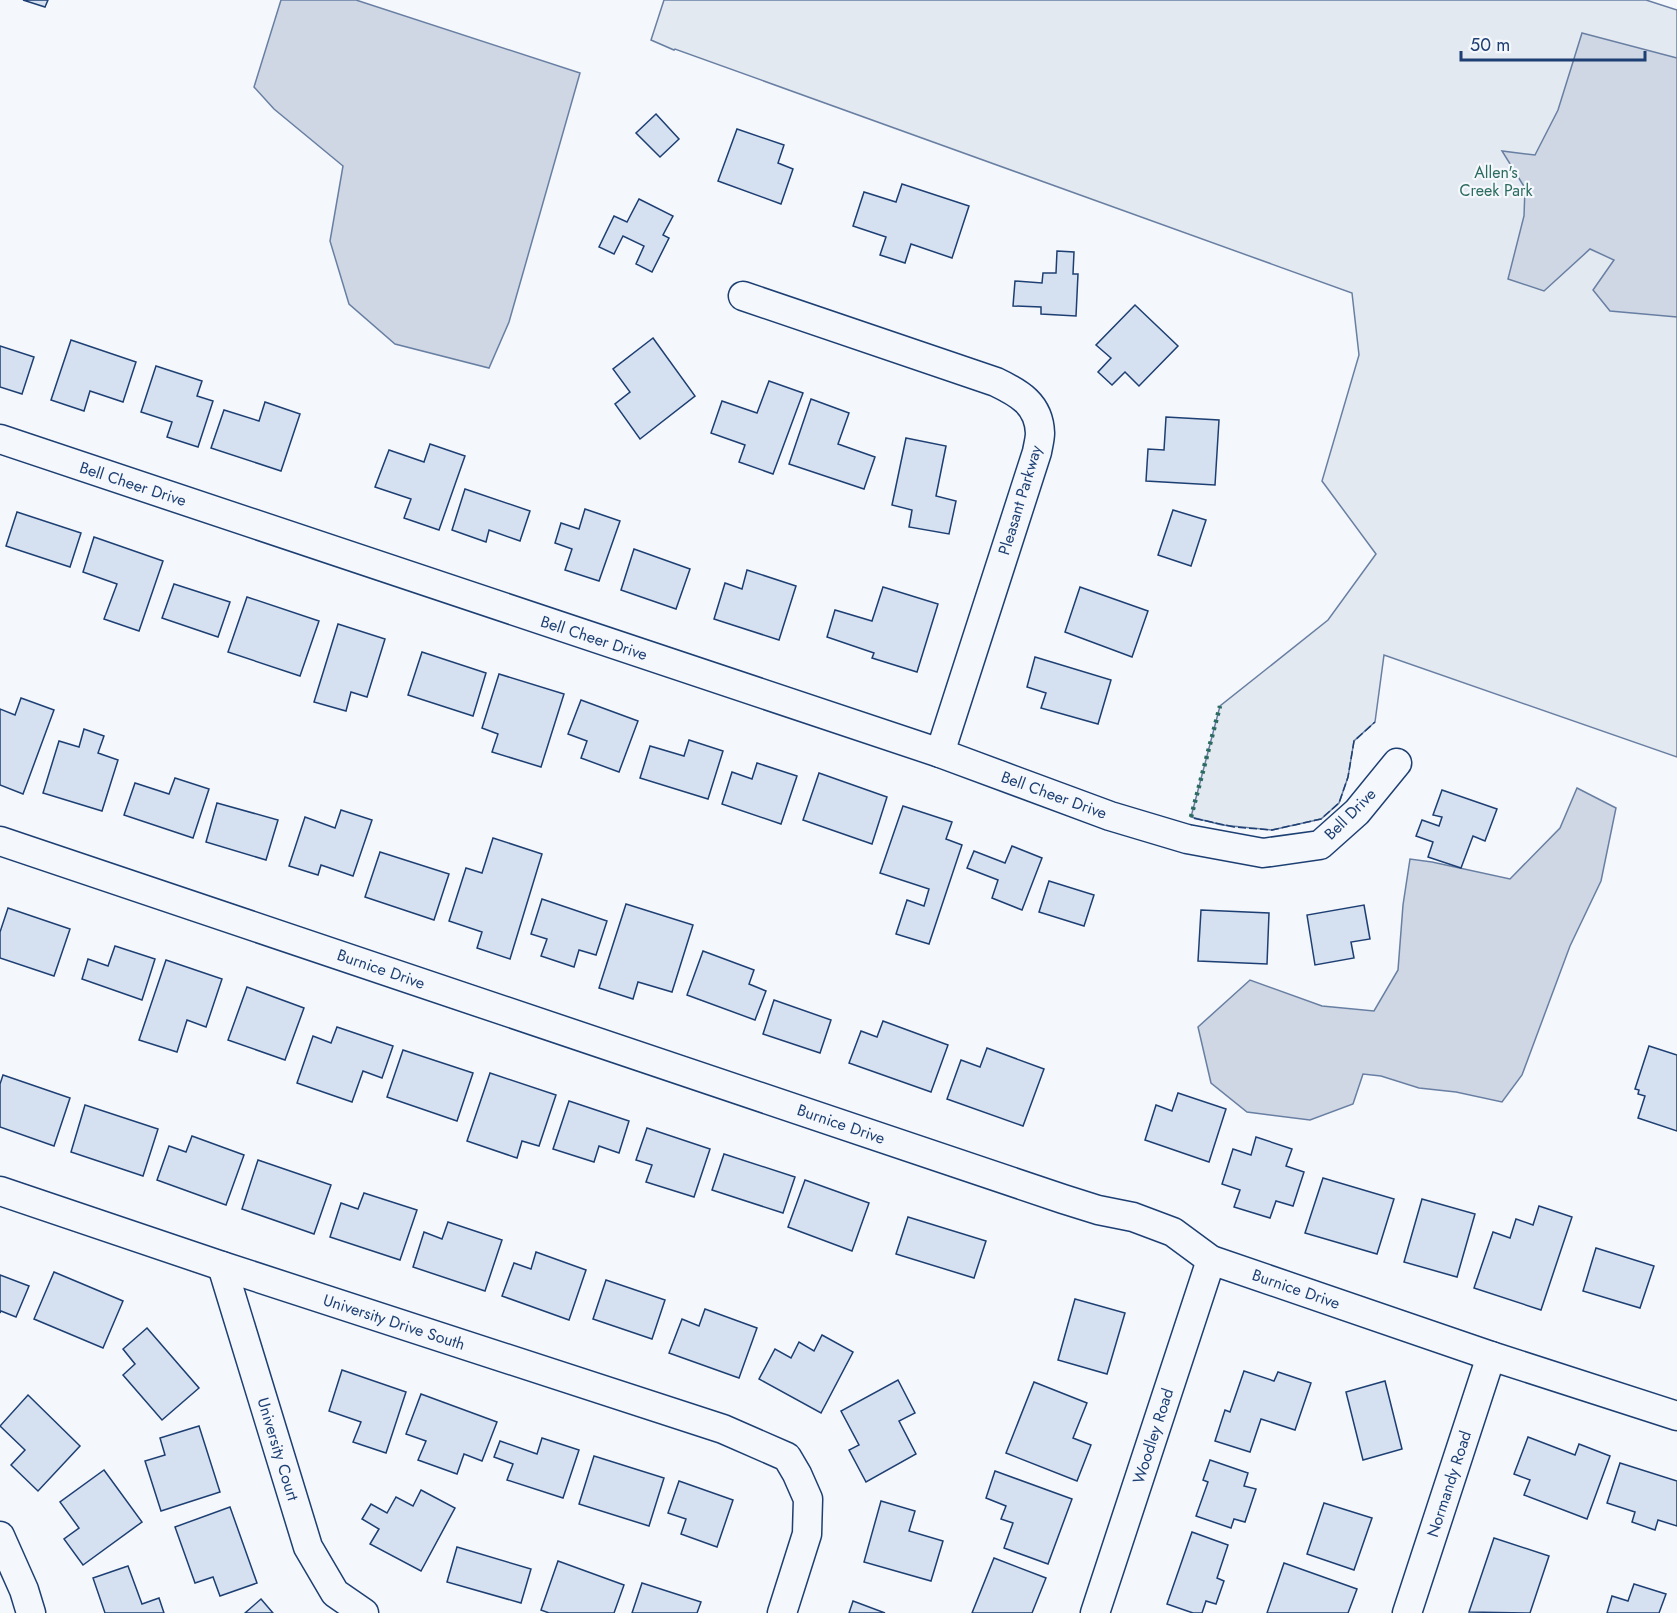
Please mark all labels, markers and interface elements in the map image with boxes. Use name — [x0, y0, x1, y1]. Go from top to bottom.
scale bar — [1461, 24, 1646, 62]
text: 50 m — [1470, 32, 1510, 58]
park label: Allen's Creek Park — [1459, 161, 1533, 202]
street label: Pleasant Parkway — [992, 441, 1048, 558]
street label: Bell Cheer Drive — [77, 456, 189, 512]
street label: Bell Cheer Drive — [538, 610, 650, 666]
street label: Bell Cheer Drive — [998, 765, 1110, 825]
street label: Bell Drive — [1319, 783, 1381, 845]
street label: Burnice Drive — [334, 943, 428, 995]
street label: Burnice Drive — [794, 1098, 888, 1150]
street label: Burnice Drive — [1249, 1263, 1343, 1315]
street label: University Drive South — [320, 1288, 468, 1356]
street label: Woodley Road — [1127, 1385, 1179, 1487]
street label: University Court — [251, 1395, 305, 1504]
street label: Normandy Road — [1421, 1428, 1477, 1540]

